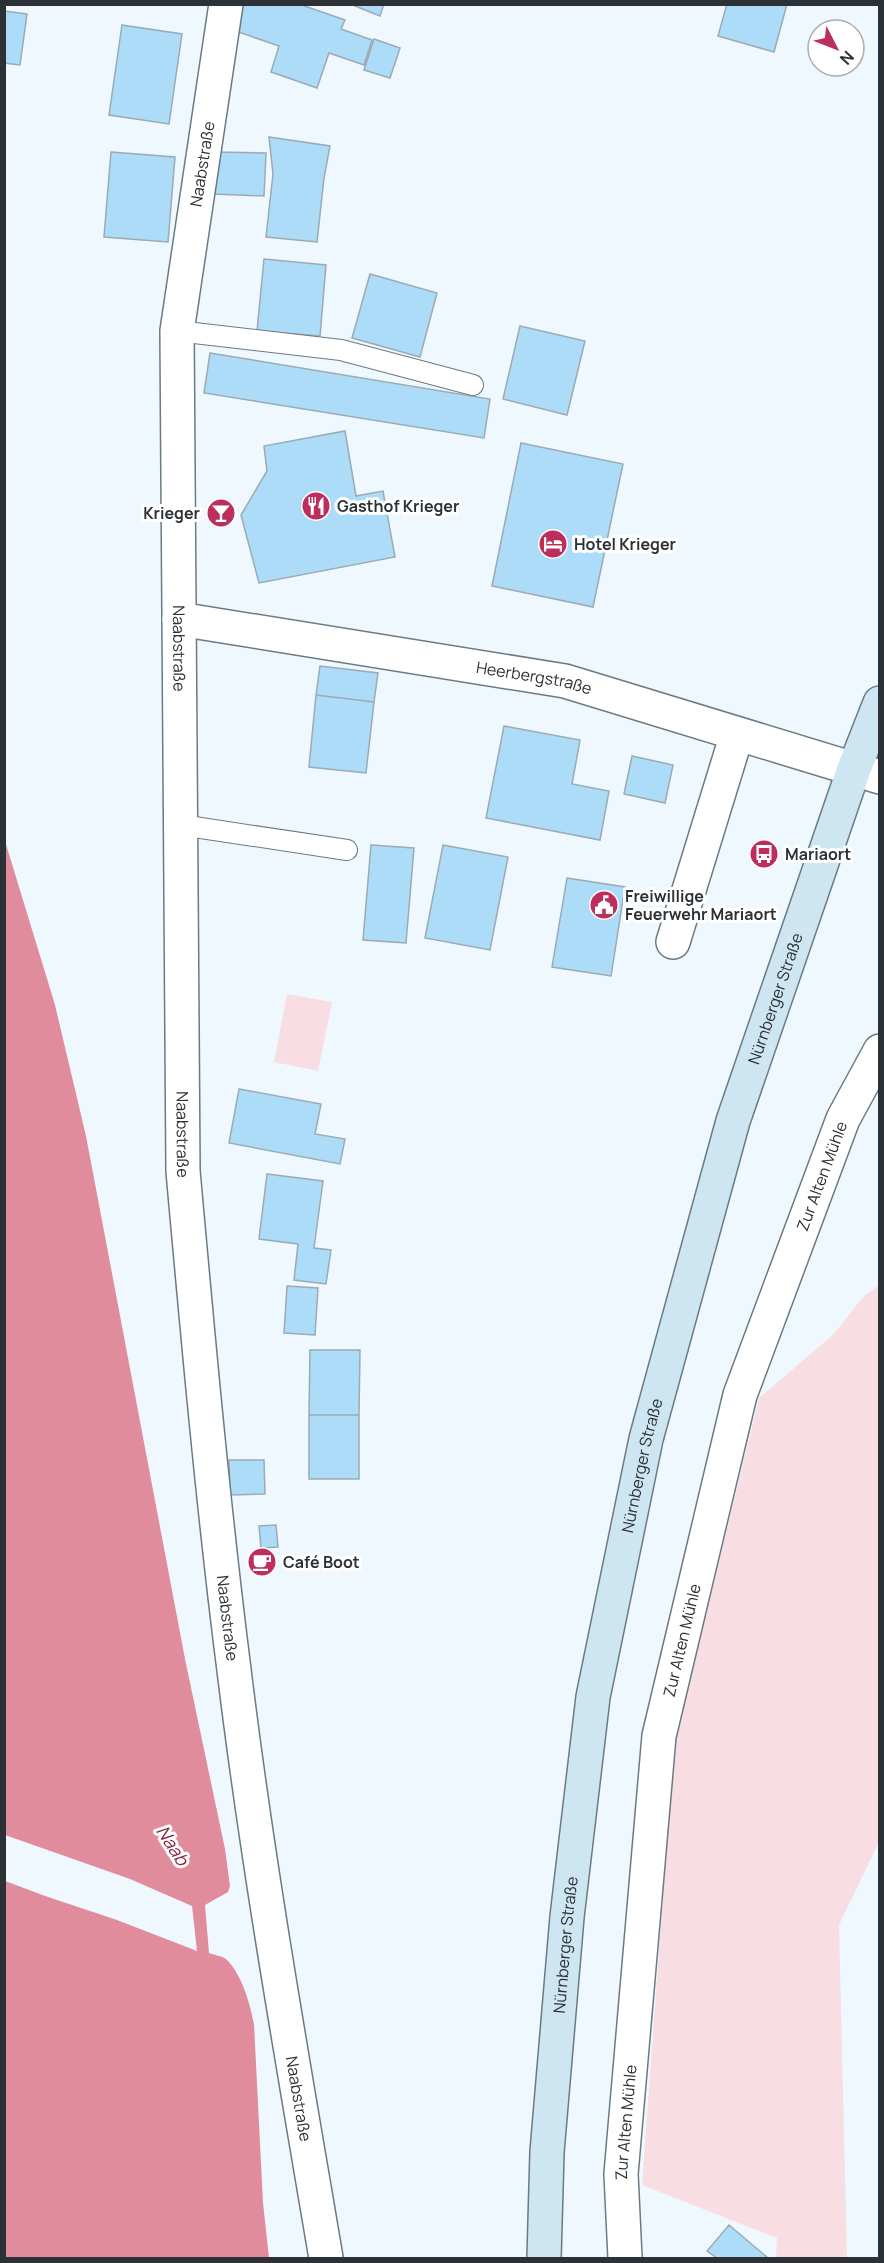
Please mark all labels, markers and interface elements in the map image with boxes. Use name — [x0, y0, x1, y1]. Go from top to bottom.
north arrow — [806, 18, 866, 78]
text: N — [835, 46, 859, 70]
street label: Naabstraße — [184, 120, 220, 208]
restaurant icon: Gasthof Krieger — [300, 490, 332, 522]
place label: Gasthof Krieger — [337, 495, 459, 517]
bar icon: Krieger — [205, 497, 237, 529]
place label: Krieger — [143, 502, 200, 524]
hotel icon: Hotel Krieger — [537, 528, 569, 560]
place label: Hotel Krieger — [574, 533, 676, 555]
street label: Naabstraße — [168, 605, 191, 692]
street label: Heerbergstraße — [475, 656, 595, 700]
bus stop icon: Mariaort — [748, 838, 780, 870]
place label: Mariaort — [785, 843, 851, 865]
place label: Freiwillige Feuerwehr Mariaort — [625, 885, 777, 925]
public building icon: Freiwillige Feuerwehr Mariaort — [588, 889, 620, 921]
street label: Nürnberger Straße — [742, 930, 808, 1067]
street label: Naabstraße — [171, 1091, 195, 1178]
street label: Zur Alten Mühle — [791, 1118, 852, 1234]
street label: Nürnberger Straße — [616, 1396, 668, 1535]
cafe icon: Café Boot — [246, 1546, 278, 1578]
place label: Café Boot — [283, 1551, 360, 1573]
street label: Naabstraße — [212, 1574, 244, 1662]
street label: Zur Alten Mühle — [658, 1582, 706, 1699]
water label: Naab — [151, 1820, 195, 1871]
street label: Nürnberger Straße — [548, 1875, 583, 2014]
street label: Naabstraße — [281, 2054, 317, 2143]
street label: Zur Alten Mühle — [610, 2064, 641, 2180]

